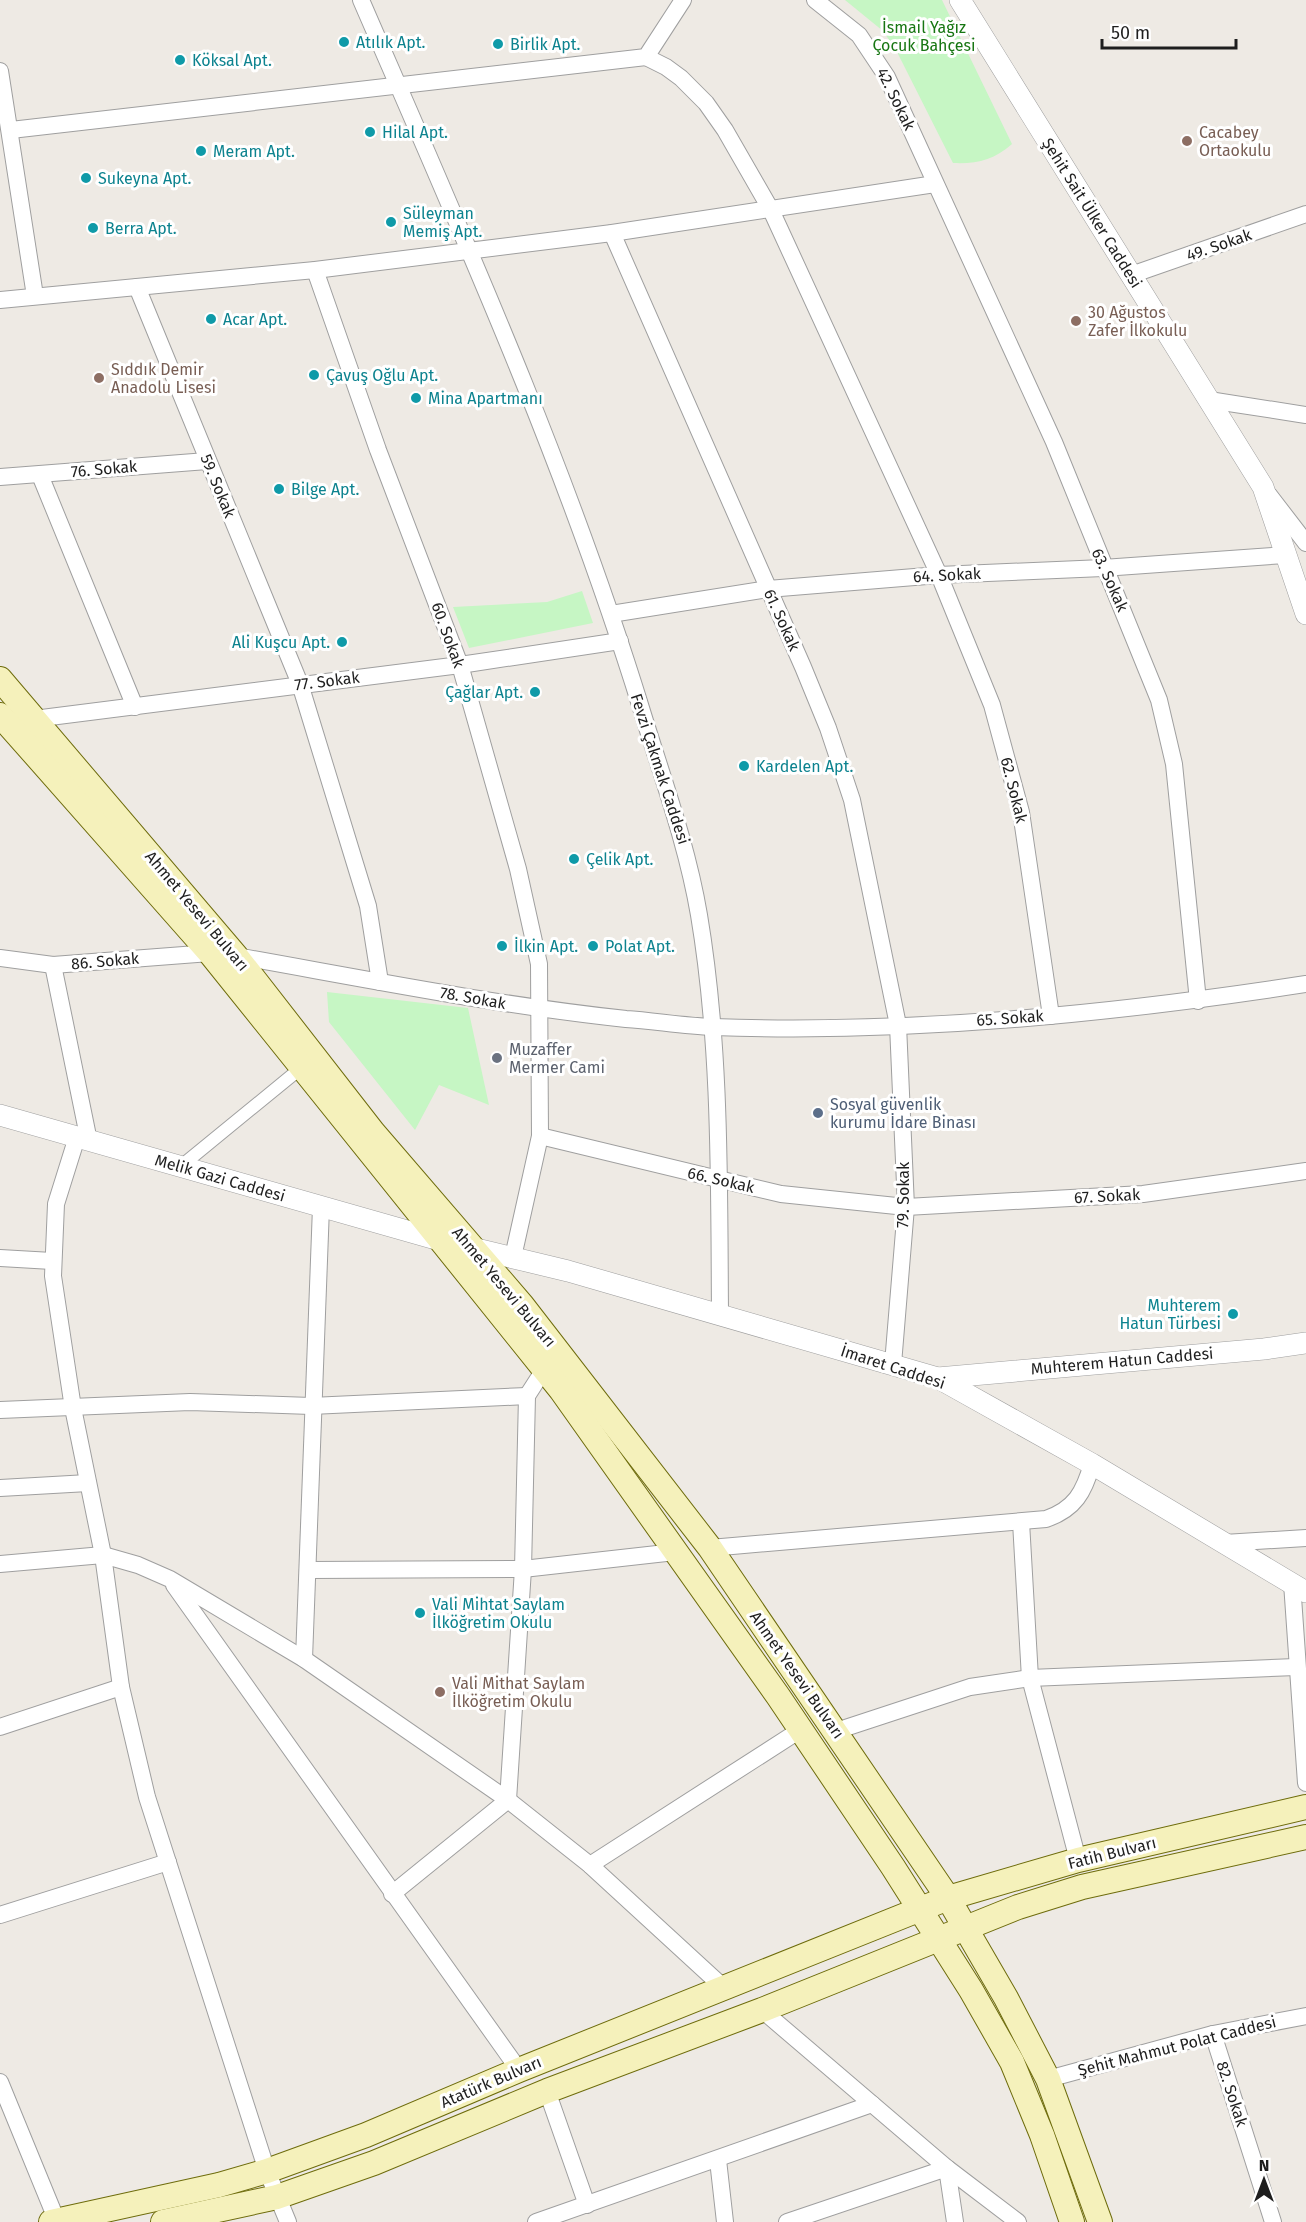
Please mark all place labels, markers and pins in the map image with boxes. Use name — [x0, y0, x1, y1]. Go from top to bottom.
place label: Atılık Apt. — [356, 33, 426, 52]
marker: Atılık Apt. — [337, 35, 351, 49]
place label: Birlik Apt. — [510, 35, 581, 54]
marker: Birlik Apt. — [491, 37, 505, 51]
place label: Köksal Apt. — [192, 51, 272, 70]
marker: Köksal Apt. — [173, 53, 187, 67]
place label: Hilal Apt. — [382, 123, 448, 142]
place label: Cacabey Ortaokulu — [1199, 123, 1271, 160]
marker: Hilal Apt. — [363, 125, 377, 139]
marker: Cacabey Ortaokulu — [1180, 134, 1194, 148]
place label: Meram Apt. — [213, 142, 295, 161]
marker: Meram Apt. — [194, 144, 208, 158]
place label: Sukeyna Apt. — [98, 169, 191, 188]
marker: Sukeyna Apt. — [79, 171, 93, 185]
place label: Süleyman Memiş Apt. — [403, 204, 483, 242]
marker: Süleyman Memiş Apt. — [384, 215, 398, 229]
place label: Berra Apt. — [105, 219, 177, 238]
marker: Berra Apt. — [86, 221, 100, 235]
place label: 30 Ağustos Zafer İlkokulu — [1088, 303, 1187, 340]
place label: Acar Apt. — [223, 310, 287, 329]
marker: Acar Apt. — [204, 312, 218, 326]
marker: 30 Ağustos Zafer İlkokulu — [1069, 314, 1083, 328]
place label: Sıddık Demir Anadolu Lisesi — [111, 360, 216, 397]
place label: Çavuş Oğlu Apt. — [326, 366, 438, 386]
marker: Çavuş Oğlu Apt. — [307, 368, 321, 382]
marker: Sıddık Demir Anadolu Lisesi — [92, 371, 106, 385]
place label: Mina Apartmanı — [428, 389, 543, 408]
marker: Mina Apartmanı — [409, 391, 423, 405]
place label: Bilge Apt. — [291, 480, 359, 499]
marker: Bilge Apt. — [272, 482, 286, 496]
place label: Ali Kuşcu Apt. — [232, 633, 330, 653]
marker: Ali Kuşcu Apt. — [335, 635, 349, 649]
place label: Çağlar Apt. — [445, 683, 523, 703]
marker: Çağlar Apt. — [528, 685, 542, 699]
place label: Kardelen Apt. — [756, 757, 853, 776]
marker: Kardelen Apt. — [737, 759, 751, 773]
place label: Çelik Apt. — [586, 850, 654, 870]
marker: Çelik Apt. — [567, 852, 581, 866]
place label: İlkin Apt. — [514, 936, 578, 956]
place label: Polat Apt. — [605, 937, 675, 956]
marker: İlkin Apt. — [495, 939, 509, 953]
marker: Polat Apt. — [586, 939, 600, 953]
place label: Muzaffer Mermer Cami — [509, 1040, 605, 1077]
marker: Muzaffer Mermer Cami — [490, 1051, 504, 1065]
place label: Sosyal güvenlik kurumu İdare Binası — [830, 1095, 976, 1132]
marker: Sosyal güvenlik kurumu İdare Binası — [811, 1106, 825, 1120]
place label: Muhterem Hatun Türbesi — [1119, 1296, 1221, 1333]
marker: Muhterem Hatun Türbesi — [1226, 1307, 1240, 1321]
place label: Vali Mihtat Saylam İlköğretim Okulu — [432, 1595, 565, 1632]
marker: Vali Mihtat Saylam İlköğretim Okulu — [413, 1606, 427, 1620]
place label: Vali Mithat Saylam İlköğretim Okulu — [452, 1674, 585, 1711]
marker: Vali Mithat Saylam İlköğretim Okulu — [433, 1685, 447, 1699]

